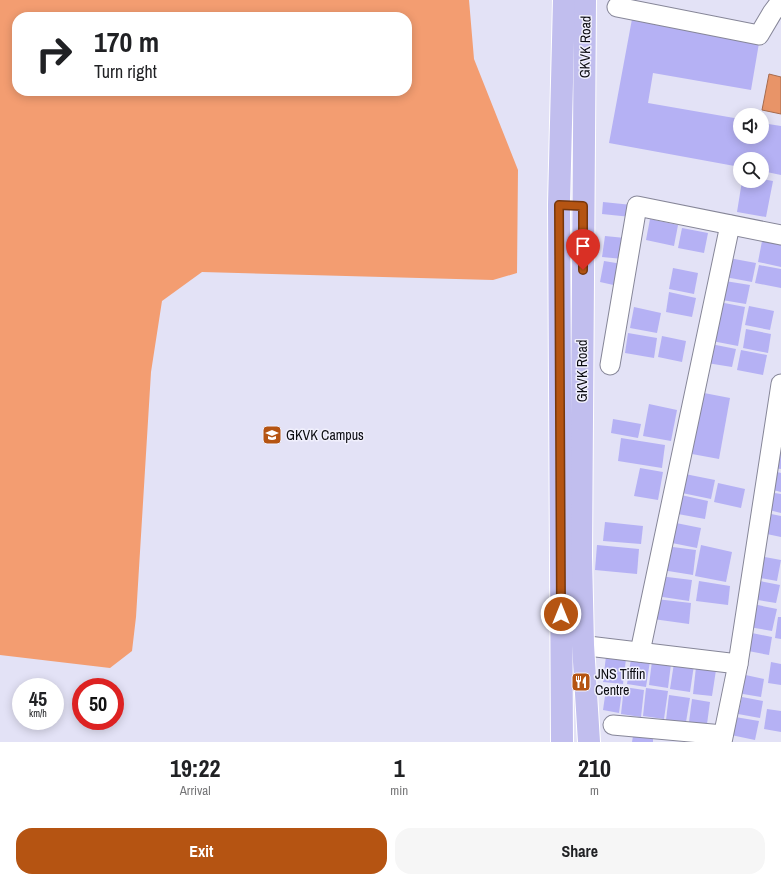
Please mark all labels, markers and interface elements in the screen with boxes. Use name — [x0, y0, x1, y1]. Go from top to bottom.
street label: GKVK Road — [575, 16, 595, 78]
text: 170 m — [94, 23, 159, 61]
icon: right — [28, 28, 80, 80]
text: Turn right — [94, 59, 157, 84]
map controls — [733, 108, 769, 188]
button: sound — [733, 108, 769, 144]
button: search — [733, 152, 769, 188]
pin — [566, 229, 600, 270]
icon: arrive — [572, 235, 594, 257]
street label: GKVK Road — [573, 340, 591, 402]
school or university icon: GKVK Campus — [261, 424, 283, 446]
place label: GKVK Campus — [286, 426, 364, 444]
position arrow — [540, 593, 582, 635]
place label: JNS Tiffin Centre — [595, 665, 645, 699]
restaurant icon: JNS Tiffin Centre — [570, 671, 592, 693]
speed limit sign: 50 — [72, 678, 124, 730]
text: 45 — [29, 685, 47, 712]
text: km/h — [29, 707, 47, 720]
text: 19:22 — [170, 752, 220, 784]
text: 1 — [394, 752, 405, 784]
text: 210 — [578, 752, 611, 784]
text: Arrival — [180, 782, 211, 799]
text: min — [390, 782, 408, 799]
text: m — [590, 782, 599, 799]
button: Exit — [16, 828, 387, 874]
button: Share — [395, 828, 765, 874]

